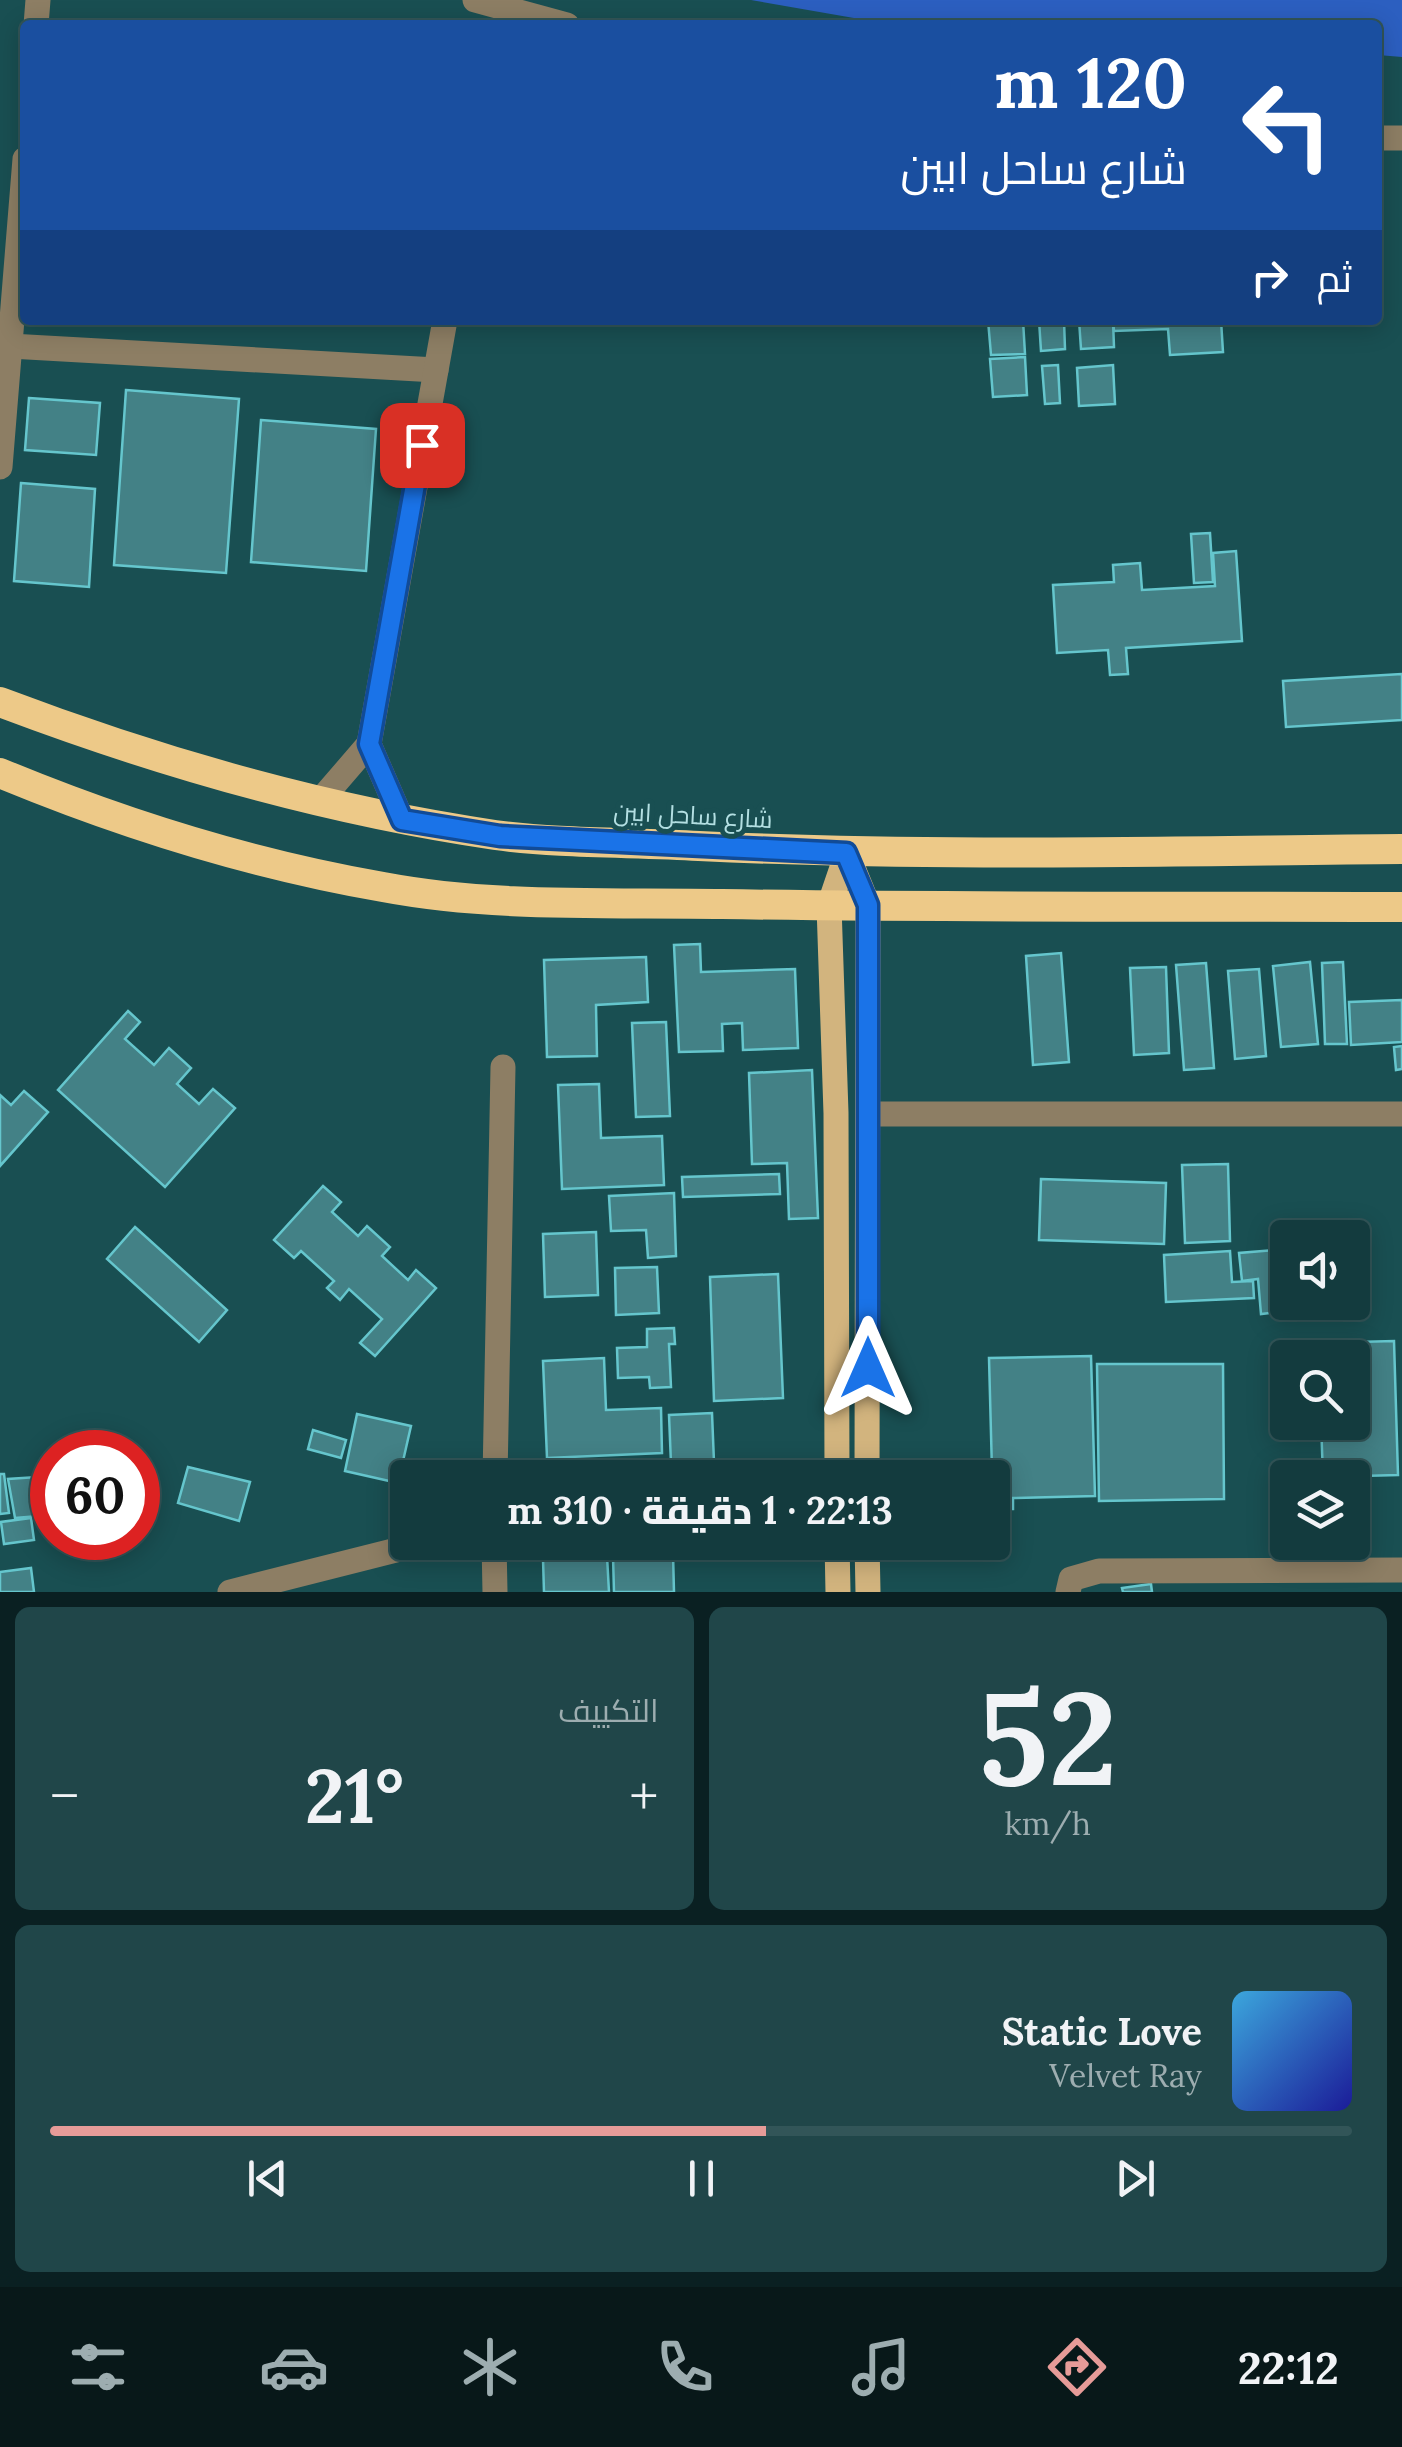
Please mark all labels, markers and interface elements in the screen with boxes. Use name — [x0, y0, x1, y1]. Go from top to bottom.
text: 120 m — [994, 38, 1187, 127]
icon: left — [1222, 60, 1352, 190]
text: شارع ساحل ابين — [900, 139, 1187, 196]
icon: right — [1242, 250, 1297, 305]
text: ثم — [1317, 254, 1352, 302]
pin — [380, 403, 465, 488]
icon: arrive — [395, 418, 450, 473]
street label: شارع ساحل ابين — [613, 795, 773, 836]
map controls — [1270, 1220, 1370, 1560]
button: sound — [1270, 1220, 1370, 1320]
position arrow — [816, 1316, 920, 1420]
button: search — [1270, 1340, 1370, 1440]
speed limit sign: 60 — [30, 1430, 160, 1560]
button: layers — [1270, 1460, 1370, 1560]
text: 22:13 · 1 دقيقة · 310 m — [507, 1486, 893, 1534]
text: 52 — [978, 1654, 1118, 1821]
text: التكييف — [558, 1690, 659, 1731]
text: 21° — [305, 1748, 404, 1844]
text: − — [50, 1761, 79, 1831]
text: + — [629, 1761, 658, 1831]
text: km/h — [1005, 1803, 1091, 1844]
text: Static Love — [1002, 2007, 1202, 2055]
text: Velvet Ray — [1049, 2055, 1202, 2096]
icon: previous — [240, 2151, 295, 2206]
icon: pause — [674, 2151, 729, 2206]
icon: next — [1108, 2151, 1163, 2206]
icon: filters — [63, 2332, 133, 2402]
icon: car — [259, 2332, 329, 2402]
icon: climate — [455, 2332, 525, 2402]
icon: phone — [650, 2332, 720, 2402]
icon: music — [846, 2332, 916, 2402]
icon: directions — [1042, 2332, 1112, 2402]
text: 22:12 — [1238, 2339, 1339, 2396]

